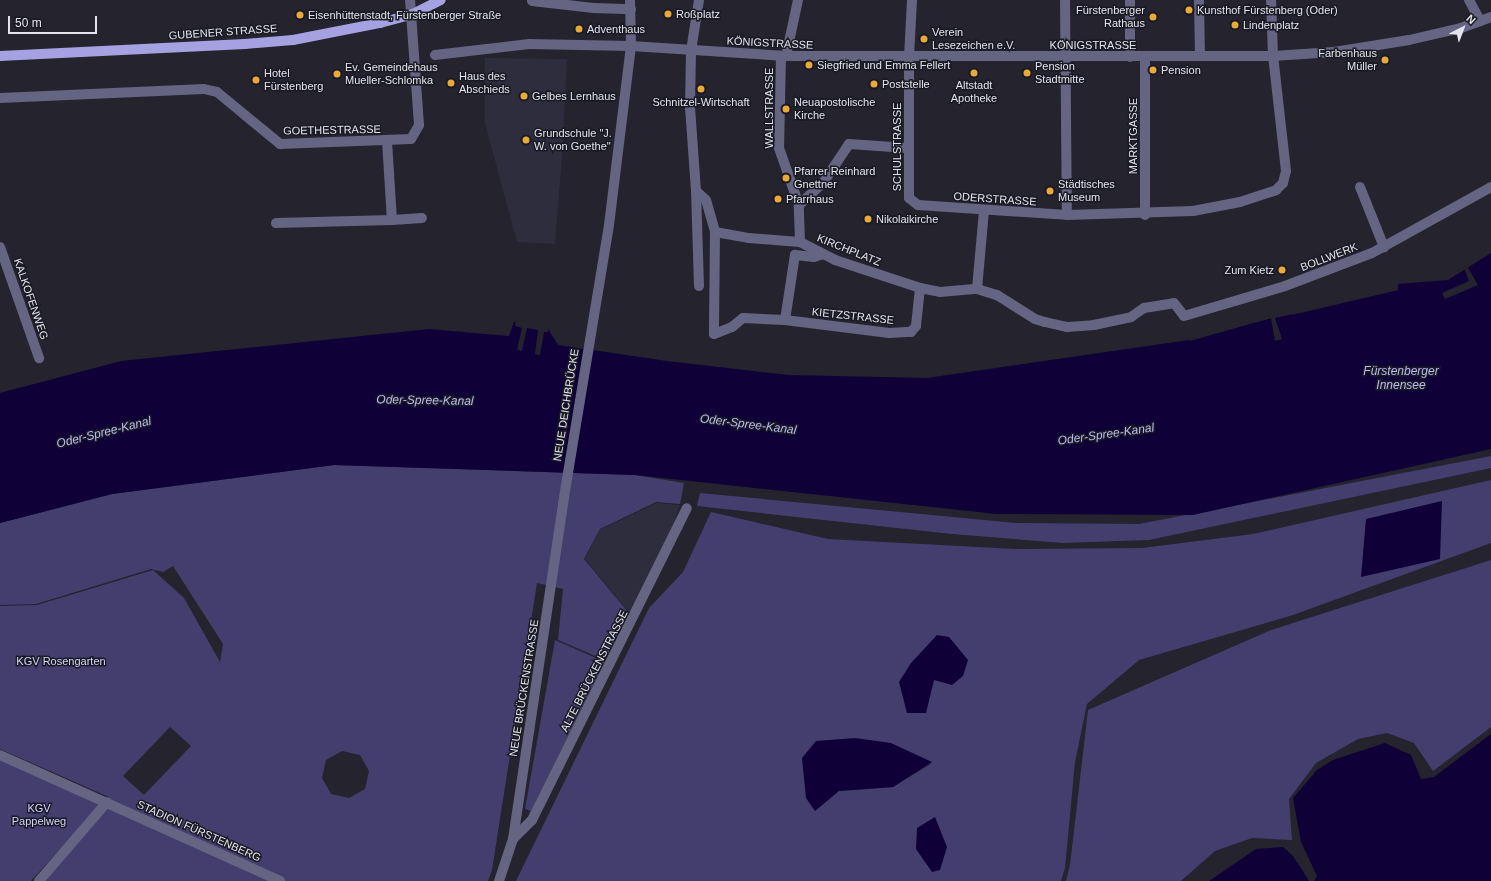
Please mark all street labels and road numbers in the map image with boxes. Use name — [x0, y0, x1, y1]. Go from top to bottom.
street label: GUBENER STRASSE — [168, 22, 278, 42]
street label: KÖNIGSTRASSE — [726, 34, 814, 52]
street label: KÖNIGSTRASSE — [1050, 38, 1136, 52]
street label: WALLSTRASSE — [762, 68, 776, 148]
street label: MARKTGASSE — [1126, 98, 1140, 174]
street label: SCHULSTRASSE — [890, 103, 904, 191]
street label: GOETHESTRASSE — [283, 123, 381, 137]
street label: ODERSTRASSE — [953, 190, 1037, 208]
street label: KIRCHPLATZ — [815, 231, 883, 269]
street label: BOLLWERK — [1298, 240, 1360, 274]
street label: KALKOFENWEG — [11, 257, 51, 341]
street label: KIETZSTRASSE — [811, 305, 895, 327]
street label: NEUE DEICHBRÜCKE — [551, 348, 581, 462]
street label: ALTE BRÜCKENSTRASSE — [558, 608, 630, 734]
street label: NEUE BRÜCKENSTRASSE — [507, 618, 541, 758]
street label: STADION FÜRSTENBERG — [135, 798, 263, 864]

